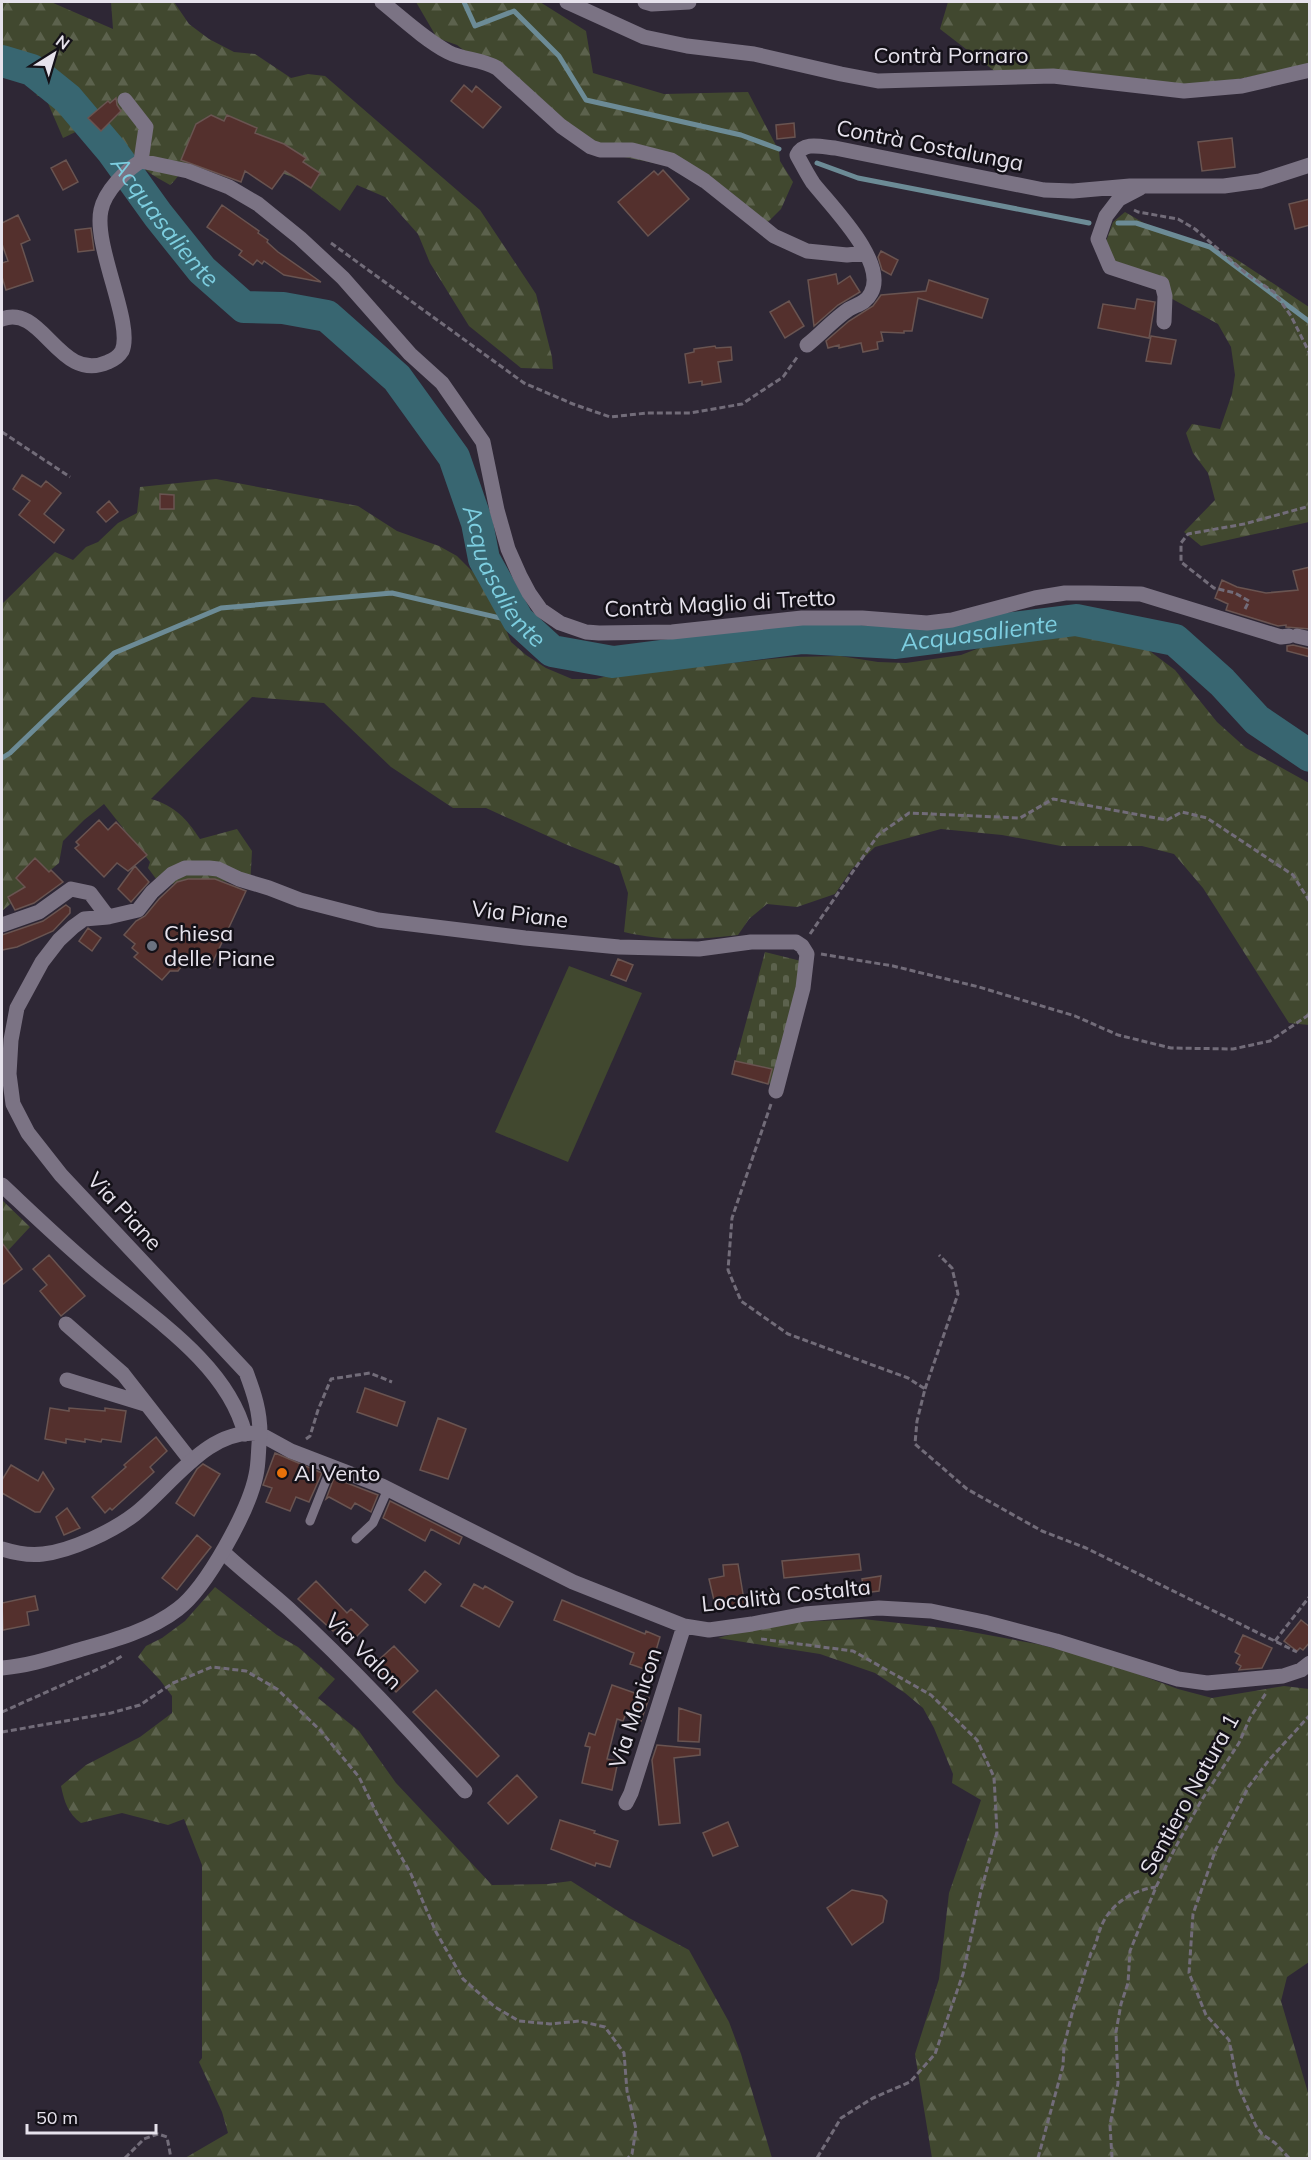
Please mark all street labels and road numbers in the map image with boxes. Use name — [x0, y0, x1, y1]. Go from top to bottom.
street label: Contrà Pornaro — [873, 41, 1029, 69]
street label: Contrà Costalunga — [834, 113, 1026, 177]
street label: Contrà Maglio di Tretto — [604, 583, 836, 623]
street label: Via Piane — [470, 894, 570, 934]
street label: Via Piane — [82, 1166, 168, 1256]
street label: Località Costalta — [700, 1572, 872, 1618]
street label: Via Valon — [320, 1607, 408, 1695]
street label: Via Monicon — [602, 1644, 668, 1772]
street label: Sentiero Natura 1 — [1133, 1709, 1245, 1879]

